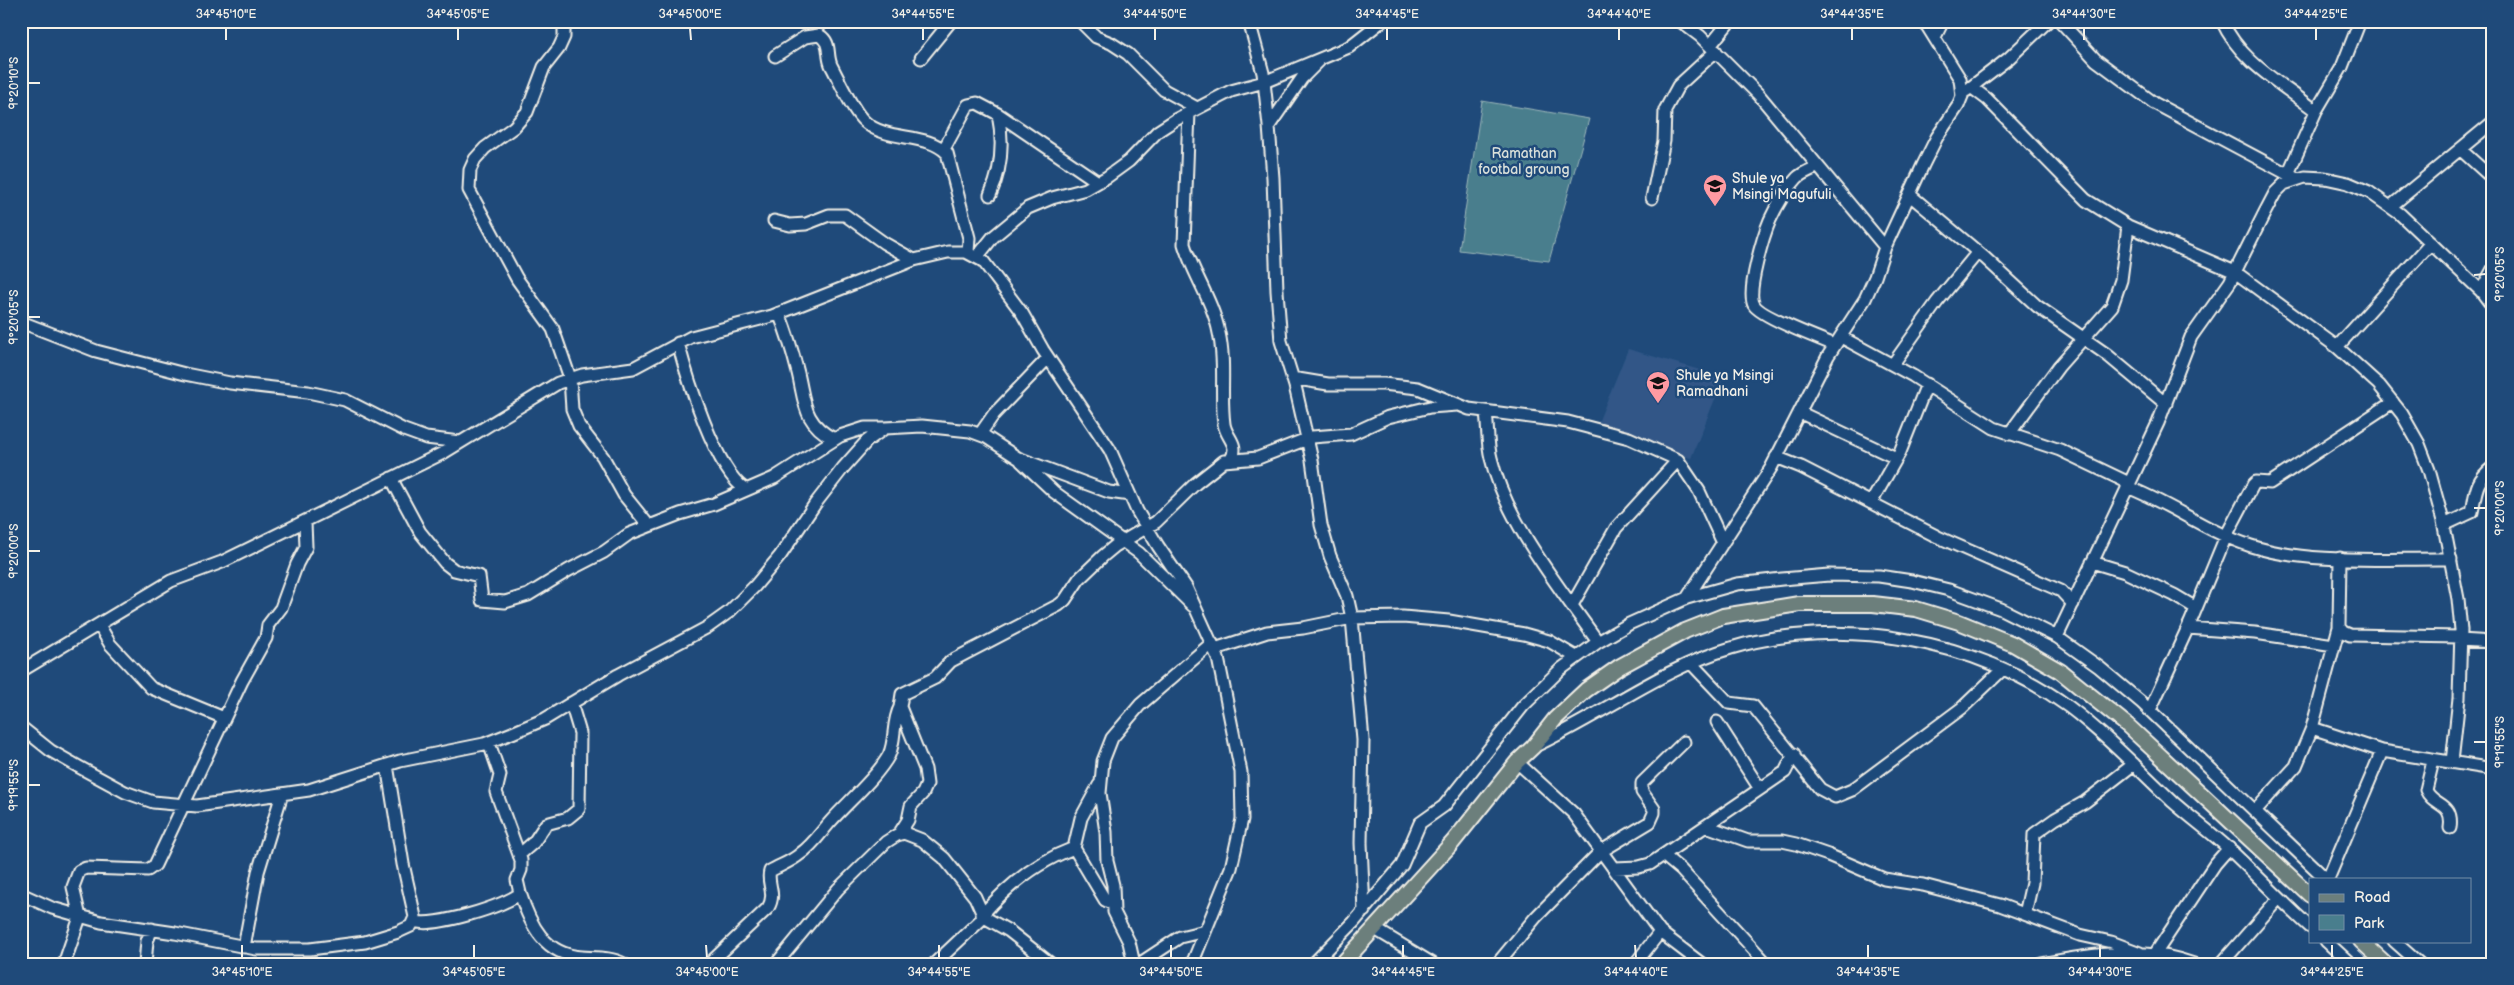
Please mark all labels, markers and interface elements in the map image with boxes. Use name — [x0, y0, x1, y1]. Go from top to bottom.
text: 34°45'10"E — [196, 7, 256, 22]
text: 34°45'05"E — [427, 7, 490, 22]
text: 34°45'00"E — [658, 7, 722, 22]
text: 34°44'55"E — [891, 7, 955, 22]
text: 34°44'50"E — [1123, 7, 1187, 22]
text: 34°44'45"E — [1355, 7, 1419, 22]
text: 34°44'40"E — [1587, 7, 1651, 22]
text: 34°44'35"E — [1820, 7, 1884, 22]
text: 34°44'30"E — [2052, 7, 2116, 22]
text: 34°44'25"E — [2284, 7, 2348, 22]
text: 9°20'10"S — [7, 57, 22, 109]
park label: Ramathan footbal groung — [1479, 145, 1569, 178]
place label: Shule ya Msingi Magufuli — [1732, 170, 1831, 203]
school or university icon: Shule ya Msingi Magufuli — [1702, 173, 1728, 207]
text: 9°20'05"S — [2493, 247, 2508, 301]
text: 9°20'05"S — [7, 290, 22, 344]
place label: Shule ya Msingi Ramadhani — [1676, 367, 1774, 400]
school or university icon: Shule ya Msingi Ramadhani — [1645, 370, 1671, 404]
text: 9°20'00"S — [2493, 480, 2508, 536]
text: 9°20'00"S — [7, 523, 22, 579]
text: 9°19'55"S — [2493, 716, 2508, 768]
text: 9°19'55"S — [7, 759, 22, 811]
legend — [2309, 878, 2472, 942]
text: Road — [2354, 888, 2390, 907]
text: Park — [2354, 914, 2385, 933]
text: 34°45'10"E — [212, 965, 272, 980]
text: 34°45'05"E — [443, 965, 506, 980]
text: 34°45'00"E — [675, 965, 739, 980]
text: 34°44'55"E — [907, 965, 971, 980]
text: 34°44'50"E — [1139, 965, 1203, 980]
text: 34°44'45"E — [1371, 965, 1435, 980]
text: 34°44'40"E — [1604, 965, 1668, 980]
text: 34°44'35"E — [1836, 965, 1900, 980]
text: 34°44'30"E — [2068, 965, 2132, 980]
text: 34°44'25"E — [2300, 965, 2364, 980]

